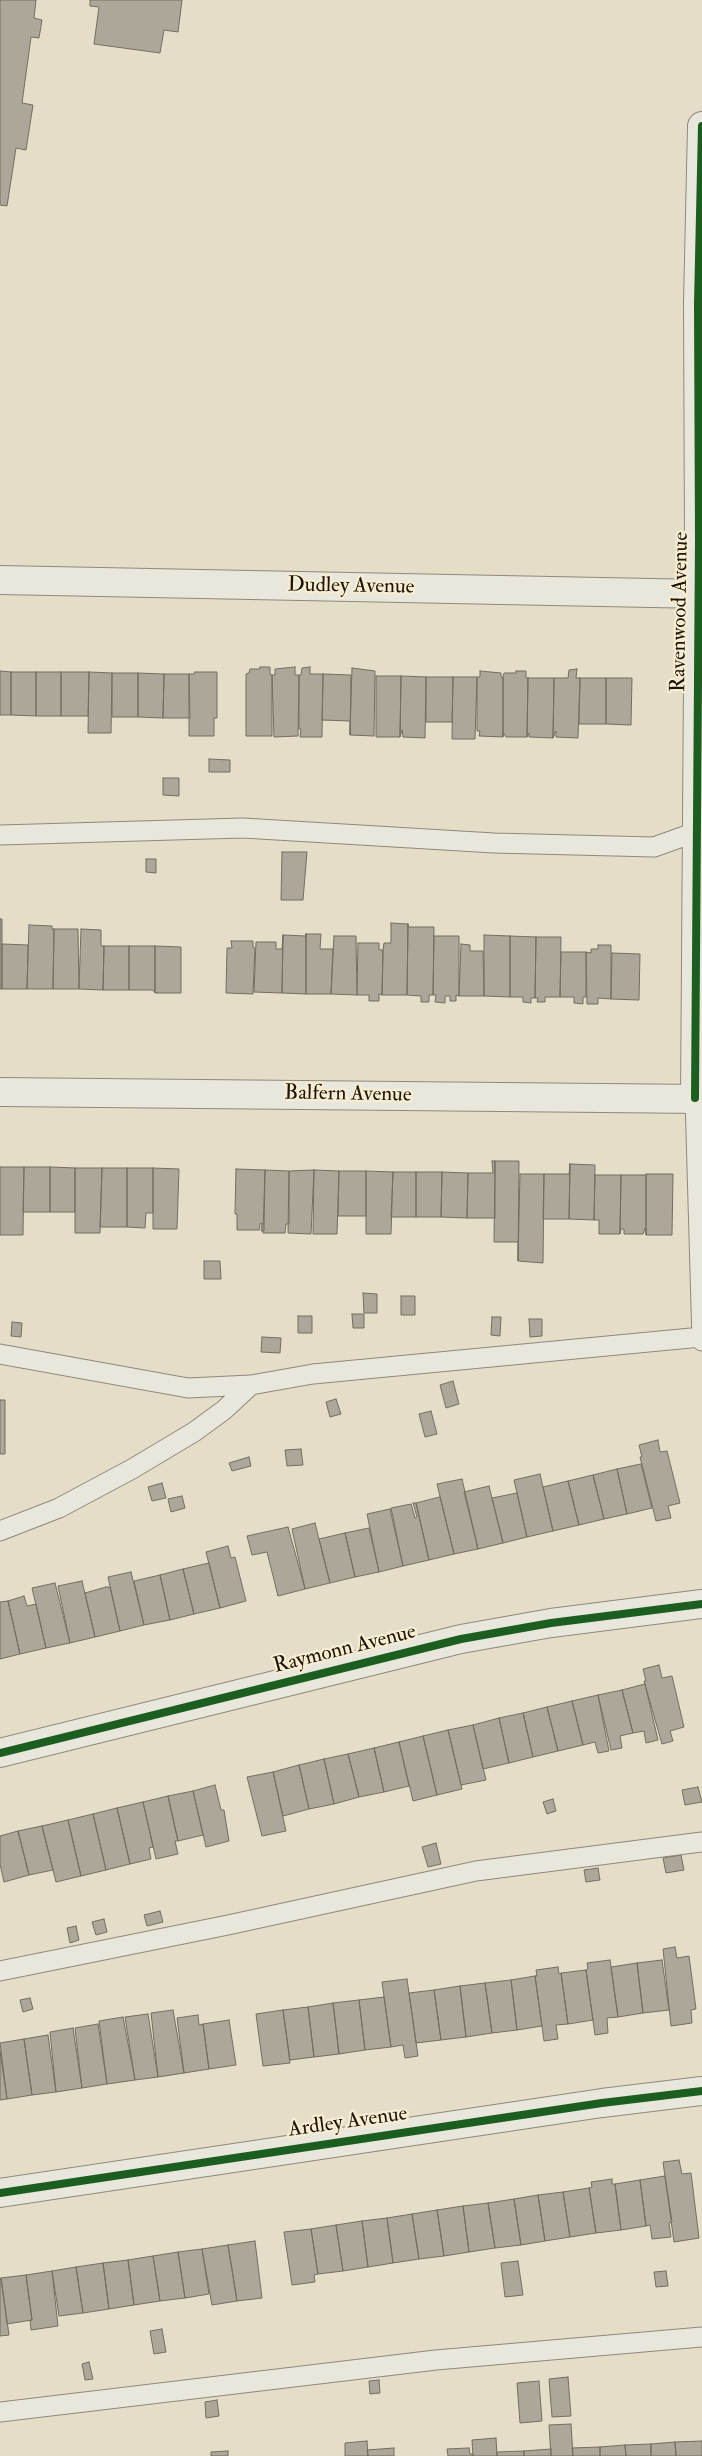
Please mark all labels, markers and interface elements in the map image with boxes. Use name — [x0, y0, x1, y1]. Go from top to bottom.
street label: Ravenwood Avenue — [667, 532, 695, 692]
street label: Dudley Avenue — [287, 573, 415, 601]
street label: Balfern Avenue — [284, 1081, 412, 1109]
street label: Raymonn Avenue — [271, 1620, 419, 1680]
street label: Ardley Avenue — [287, 2102, 409, 2144]

